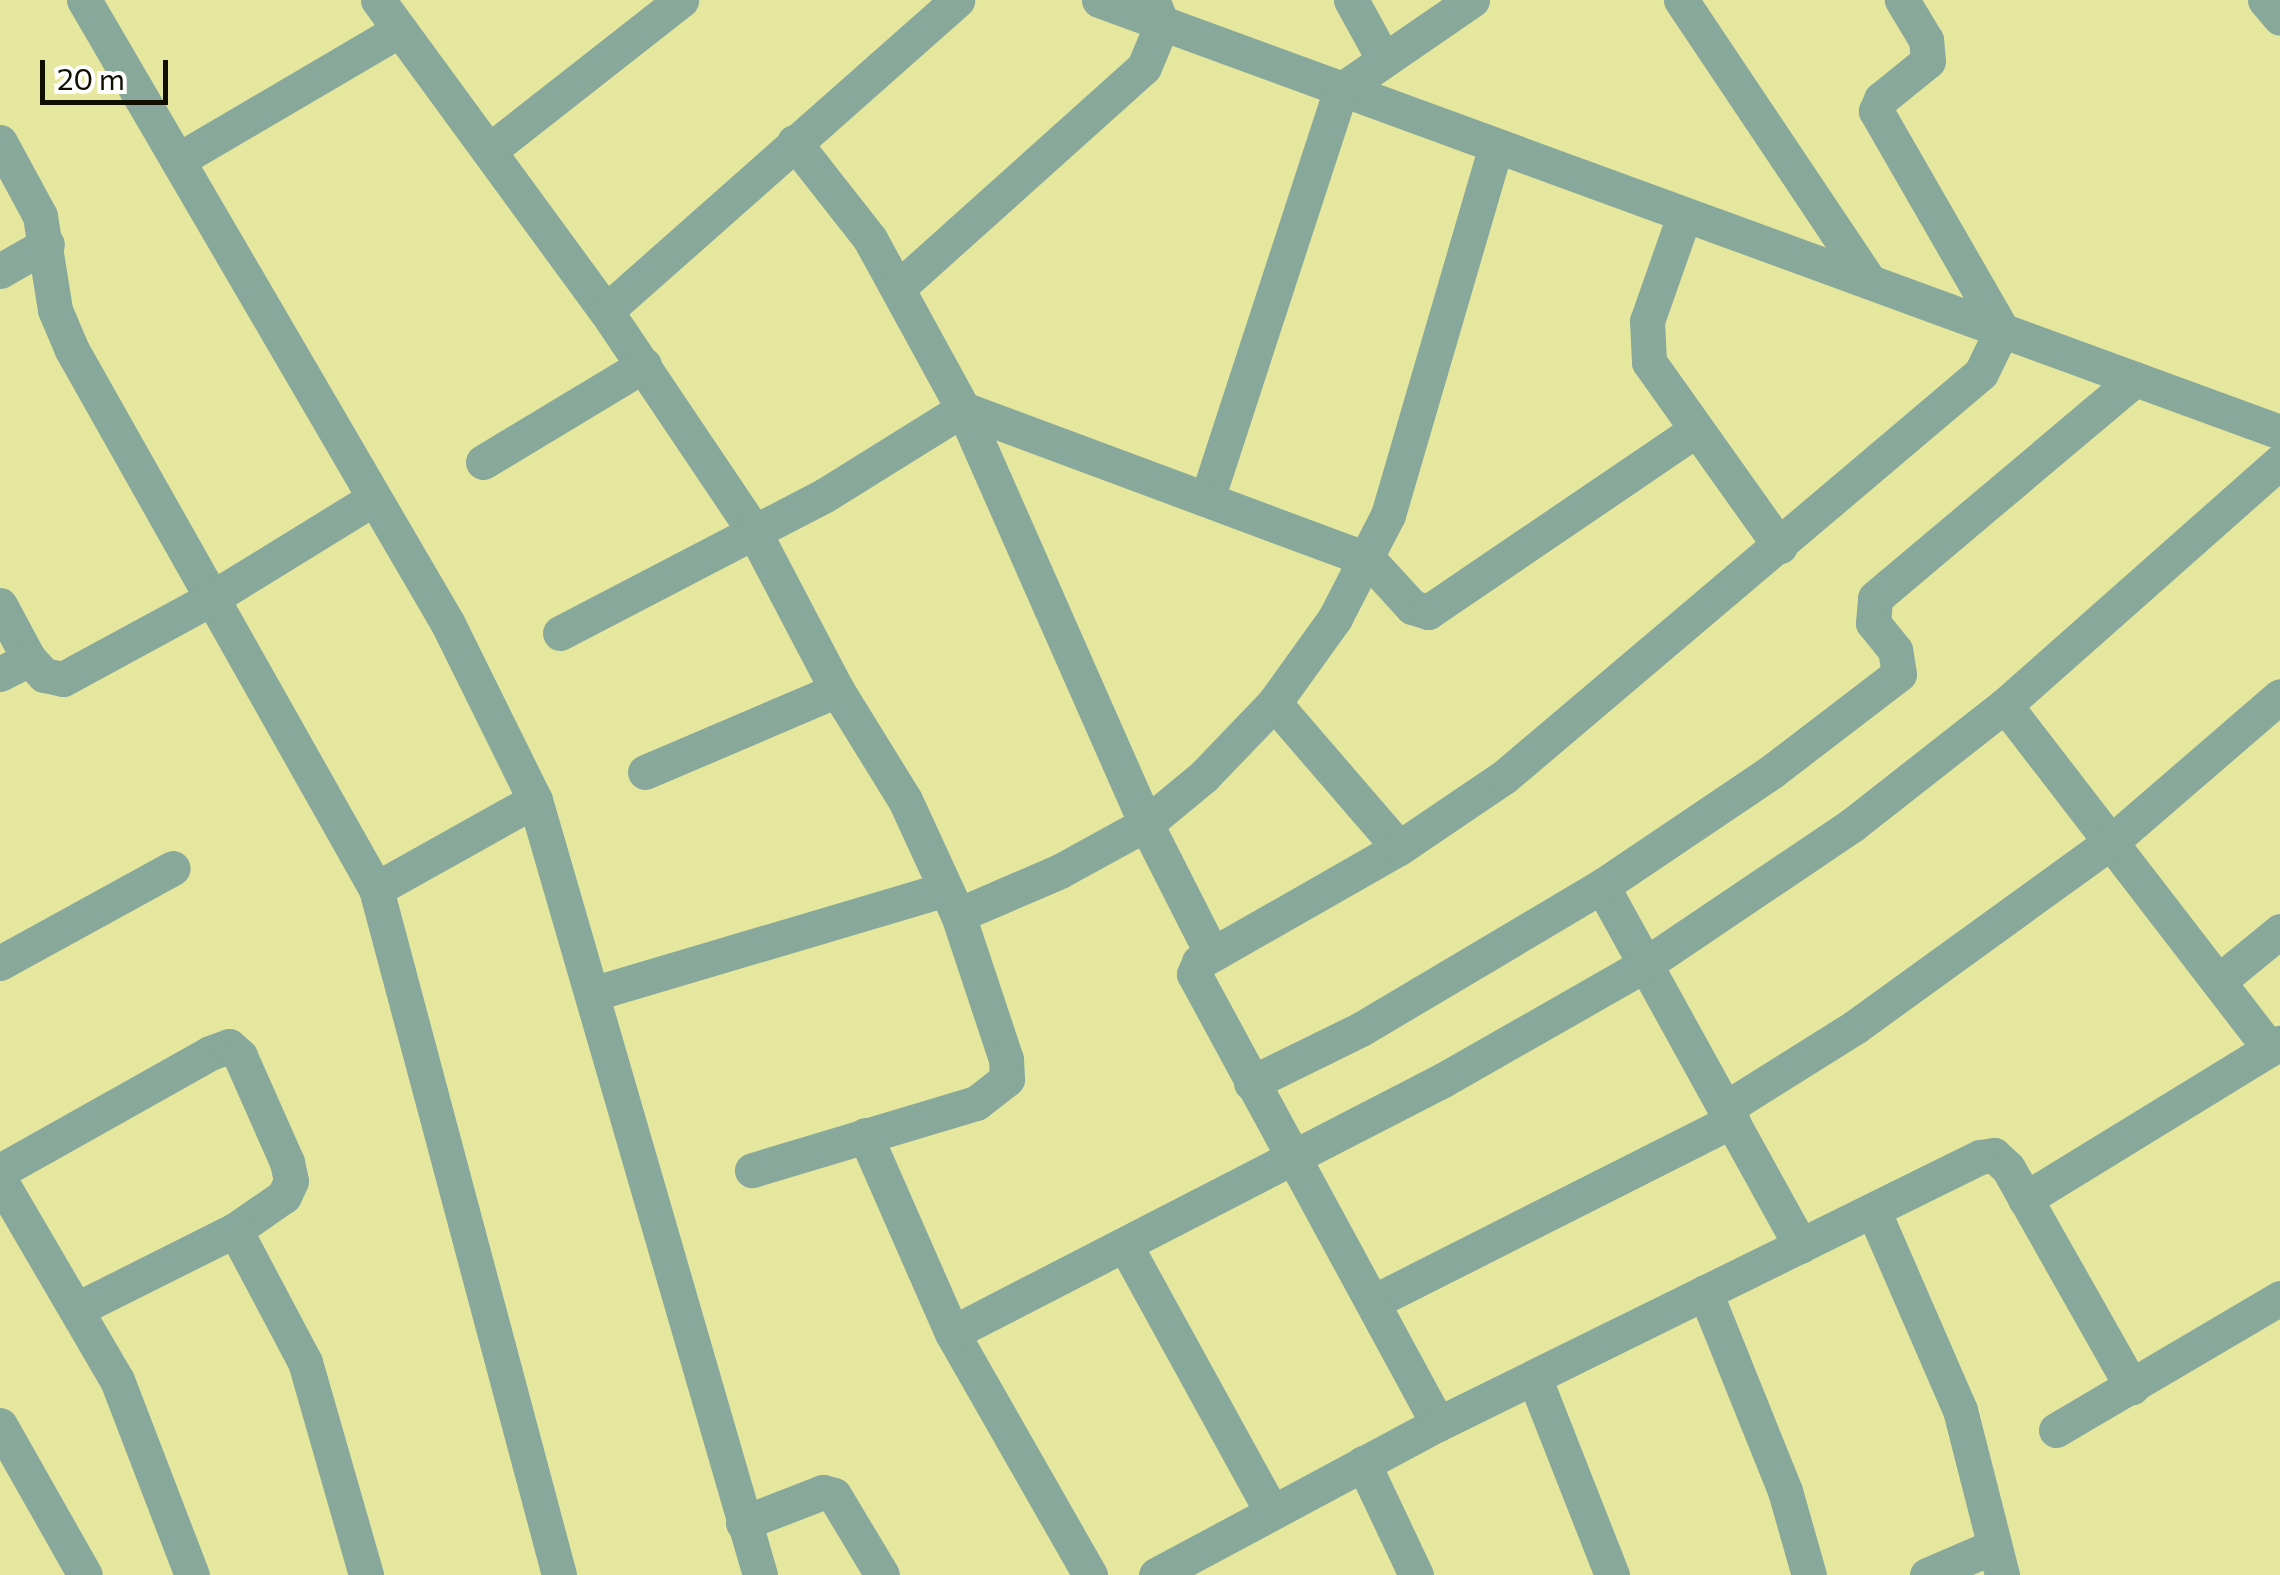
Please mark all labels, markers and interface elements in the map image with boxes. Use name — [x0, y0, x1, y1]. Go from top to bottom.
scale bar — [45, 40, 172, 102]
text: 20 m — [57, 59, 125, 96]

